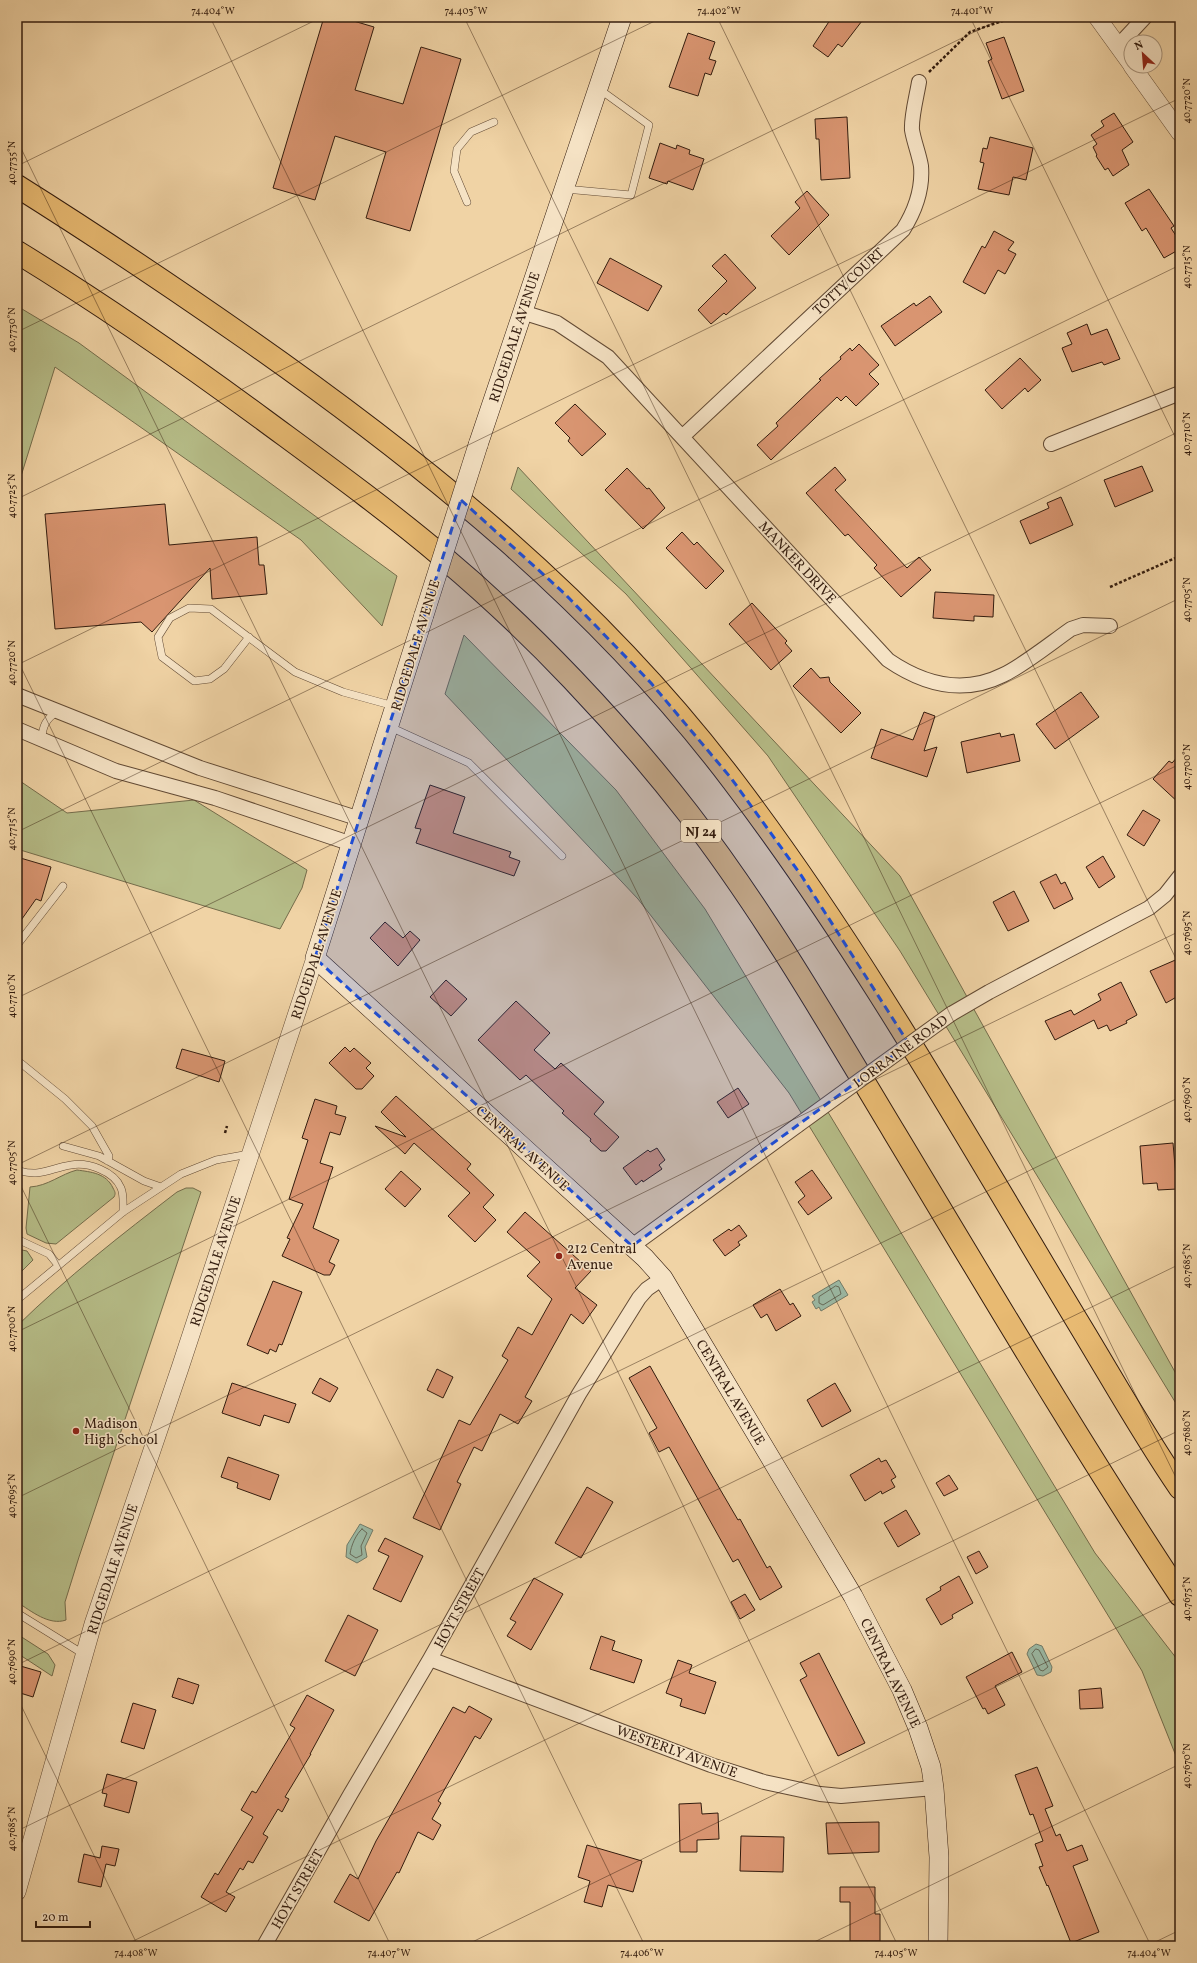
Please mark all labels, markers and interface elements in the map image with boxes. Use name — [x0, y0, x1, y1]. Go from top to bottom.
text: 74.404°W — [191, 4, 235, 18]
text: 74.403°W — [444, 4, 488, 18]
text: 74.402°W — [697, 4, 741, 18]
text: 74.401°W — [951, 4, 993, 18]
north arrow — [1123, 34, 1163, 74]
text: N — [1132, 38, 1146, 55]
text: 40.7720°N — [1180, 78, 1194, 124]
text: 40.7735°N — [5, 140, 19, 185]
street label: TOTTY COURT — [809, 244, 889, 320]
text: 40.7715°N — [1180, 245, 1194, 289]
street label: RIDGEDALE AVENUE — [485, 270, 546, 405]
text: 40.7730°N — [5, 307, 19, 353]
text: 40.7710°N — [1180, 411, 1194, 456]
text: 40.7725°N — [5, 473, 19, 518]
street label: MANKER DRIVE — [754, 518, 840, 608]
street label: RIDGEDALE AVENUE — [387, 577, 445, 713]
text: 40.7705°N — [1180, 577, 1194, 623]
text: 40.7720°N — [5, 640, 19, 686]
text: 40.7700°N — [1180, 743, 1194, 790]
text: 40.7715°N — [5, 807, 19, 851]
road number: NJ 24 — [681, 820, 721, 842]
street label: RIDGEDALE AVENUE — [287, 887, 348, 1022]
text: 40.7695°N — [1180, 910, 1194, 955]
text: 40.7710°N — [5, 973, 19, 1018]
street label: LORRAINE ROAD — [849, 1011, 952, 1093]
text: 40.7690°N — [1180, 1076, 1194, 1123]
street label: CENTRAL AVENUE — [471, 1102, 573, 1196]
text: 40.7705°N — [5, 1140, 19, 1186]
street label: RIDGEDALE AVENUE — [186, 1194, 247, 1329]
place label: 212 Central Avenue — [567, 1240, 636, 1275]
text: 40.7685°N — [1180, 1243, 1194, 1288]
marker: 212 Central Avenue — [554, 1251, 564, 1261]
text: 40.7700°N — [5, 1305, 19, 1352]
street label: CENTRAL AVENUE — [691, 1337, 769, 1449]
text: 40.7680°N — [1180, 1409, 1194, 1456]
place label: Madison High School — [84, 1415, 158, 1450]
marker: Madison High School — [71, 1426, 81, 1436]
text: 40.7695°N — [5, 1473, 19, 1518]
street label: RIDGEDALE AVENUE — [83, 1502, 144, 1637]
street label: HOYT STREET — [430, 1565, 490, 1652]
text: 40.7675°N — [1180, 1576, 1194, 1621]
street label: CENTRAL AVENUE — [855, 1616, 924, 1732]
text: 40.7690°N — [5, 1638, 19, 1685]
street label: WESTERLY AVENUE — [613, 1722, 740, 1783]
text: 40.7670°N — [1180, 1743, 1194, 1789]
text: 40.7685°N — [5, 1806, 19, 1851]
street label: HOYT STREET — [268, 1846, 329, 1933]
scale bar — [36, 1903, 90, 1929]
text: 20 m — [42, 1910, 69, 1926]
text: 74.408°W — [114, 1946, 158, 1960]
text: 74.407°W — [367, 1946, 411, 1960]
text: 74.406°W — [620, 1946, 664, 1960]
text: 74.405°W — [875, 1946, 917, 1960]
text: 74.404°W — [1127, 1946, 1171, 1960]

